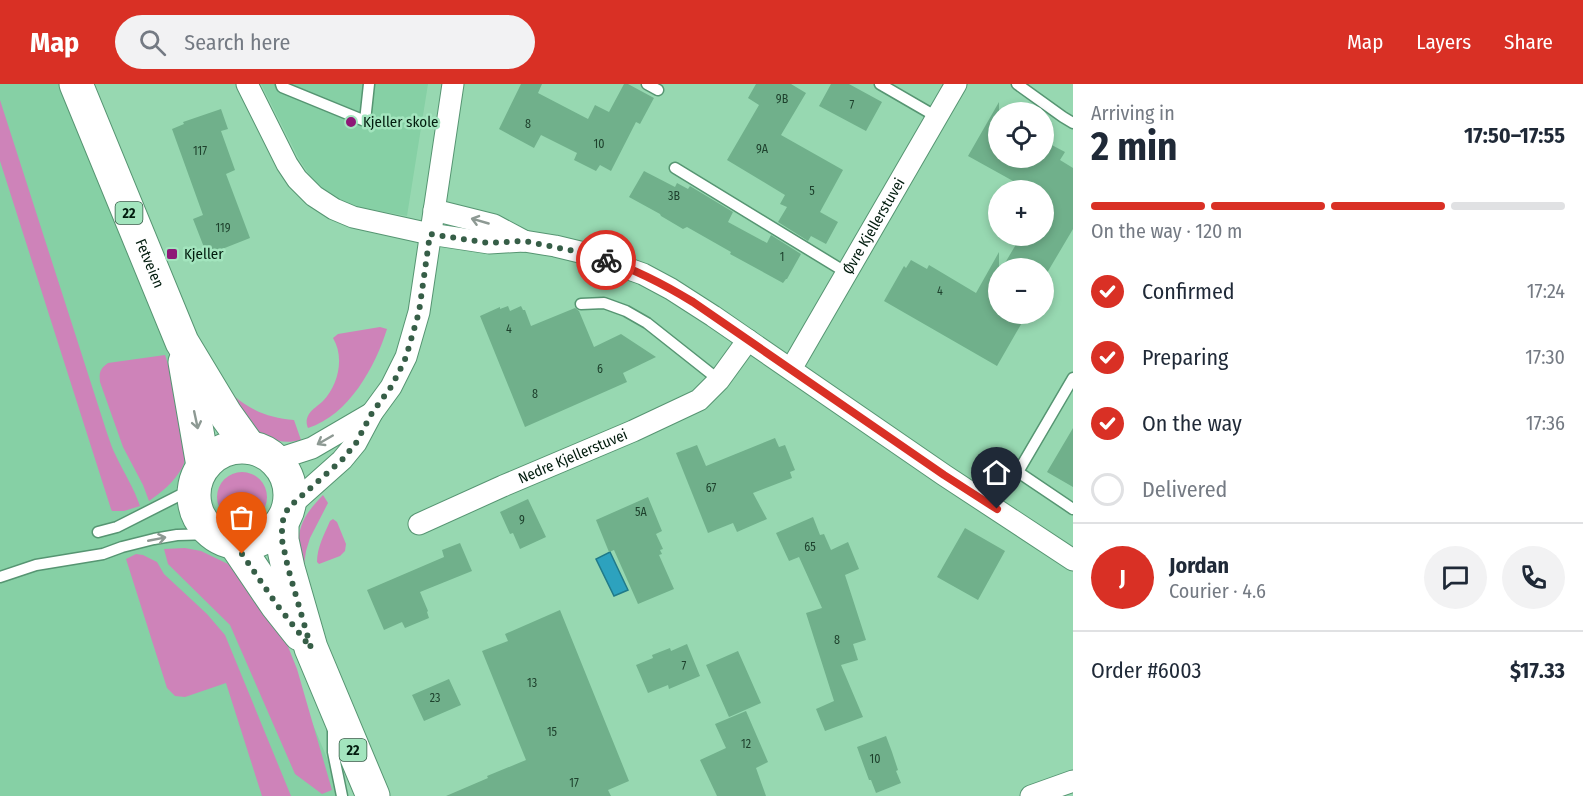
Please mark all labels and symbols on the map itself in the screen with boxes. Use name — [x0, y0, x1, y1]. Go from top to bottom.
house number: 9B — [776, 92, 789, 106]
house number: 7 — [850, 98, 855, 112]
place label: Kjeller skole — [363, 113, 438, 131]
marker: Kjeller skole — [344, 115, 358, 129]
house number: 8 — [525, 117, 531, 131]
house number: 10 — [594, 137, 604, 151]
house number: 9A — [756, 142, 769, 156]
house number: 117 — [193, 144, 207, 158]
street label: Øvre Kjellerstuvei — [839, 175, 909, 278]
house number: 5 — [809, 184, 815, 198]
house number: 3B — [668, 189, 680, 203]
road number: 22 — [116, 202, 142, 224]
one-way arrow — [471, 215, 490, 226]
house number: 119 — [215, 221, 231, 235]
courier — [576, 230, 636, 290]
street label: Fetveien — [132, 236, 168, 291]
place label: Kjeller — [184, 245, 224, 263]
marker: Kjeller — [165, 247, 179, 261]
house number: 1 — [780, 250, 784, 264]
house number: 4 — [937, 284, 943, 298]
house number: 4 — [506, 322, 512, 336]
house number: 6 — [597, 362, 603, 376]
house number: 8 — [532, 387, 538, 401]
one-way arrow — [191, 410, 202, 429]
street label: Nedre Kjellerstuvei — [516, 425, 630, 487]
one-way arrow — [317, 435, 334, 447]
pin — [971, 447, 1022, 509]
house number: 67 — [706, 481, 716, 495]
pin — [216, 492, 267, 554]
house number: 5A — [635, 505, 648, 519]
house number: 9 — [519, 513, 525, 527]
one-way arrow — [147, 533, 166, 544]
house number: 65 — [804, 540, 816, 554]
house number: 8 — [834, 633, 840, 647]
house number: 7 — [682, 659, 687, 673]
house number: 13 — [527, 676, 537, 690]
house number: 23 — [430, 691, 440, 705]
house number: 15 — [547, 725, 558, 739]
house number: 12 — [741, 737, 751, 751]
road number: 22 — [340, 739, 366, 761]
house number: 10 — [870, 752, 880, 766]
house number: 17 — [569, 776, 579, 790]

